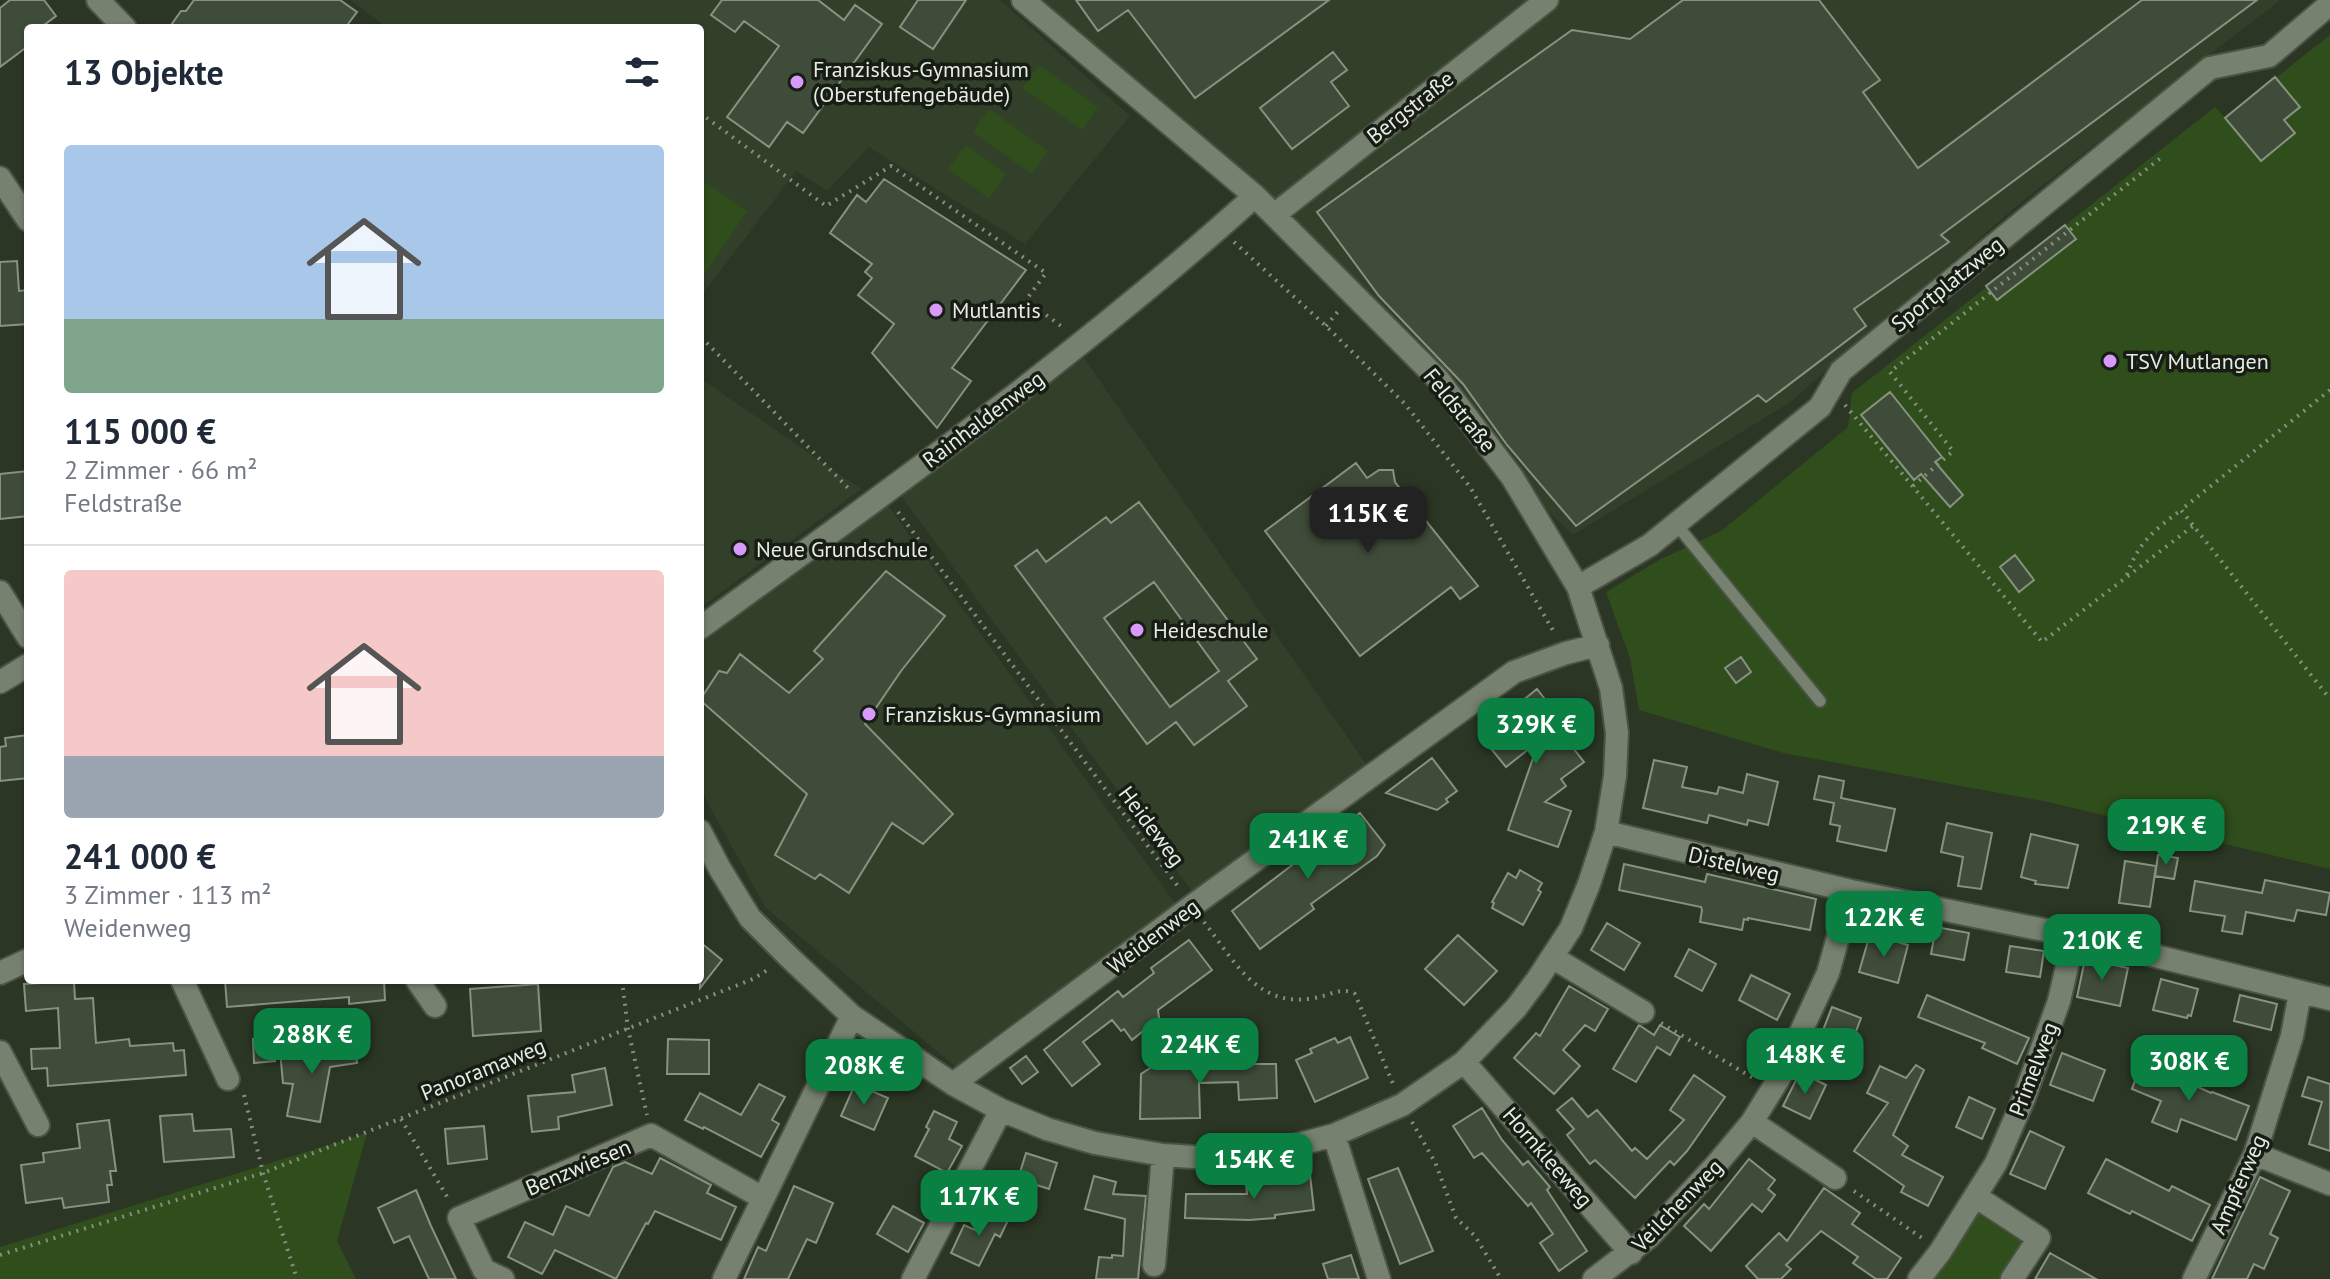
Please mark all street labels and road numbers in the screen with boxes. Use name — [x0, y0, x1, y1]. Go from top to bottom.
street label: Bergstraße — [1361, 64, 1459, 150]
street label: Sportplatzweg — [1885, 230, 2009, 338]
street label: Feldstraße — [1418, 362, 1502, 458]
street label: Rainhaldenweg — [917, 364, 1049, 474]
street label: Heideweg — [1113, 780, 1191, 872]
street label: Distelweg — [1686, 840, 1782, 888]
street label: Weidenweg — [1101, 892, 1205, 980]
street label: Primelweg — [2002, 1018, 2064, 1120]
street label: Panoramaweg — [417, 1031, 549, 1107]
street label: Hornkleeweg — [1497, 1101, 1599, 1213]
street label: Ampferweg — [2204, 1130, 2272, 1238]
street label: Benzwiesen — [521, 1132, 635, 1202]
street label: Veilchenweg — [1625, 1153, 1728, 1258]

